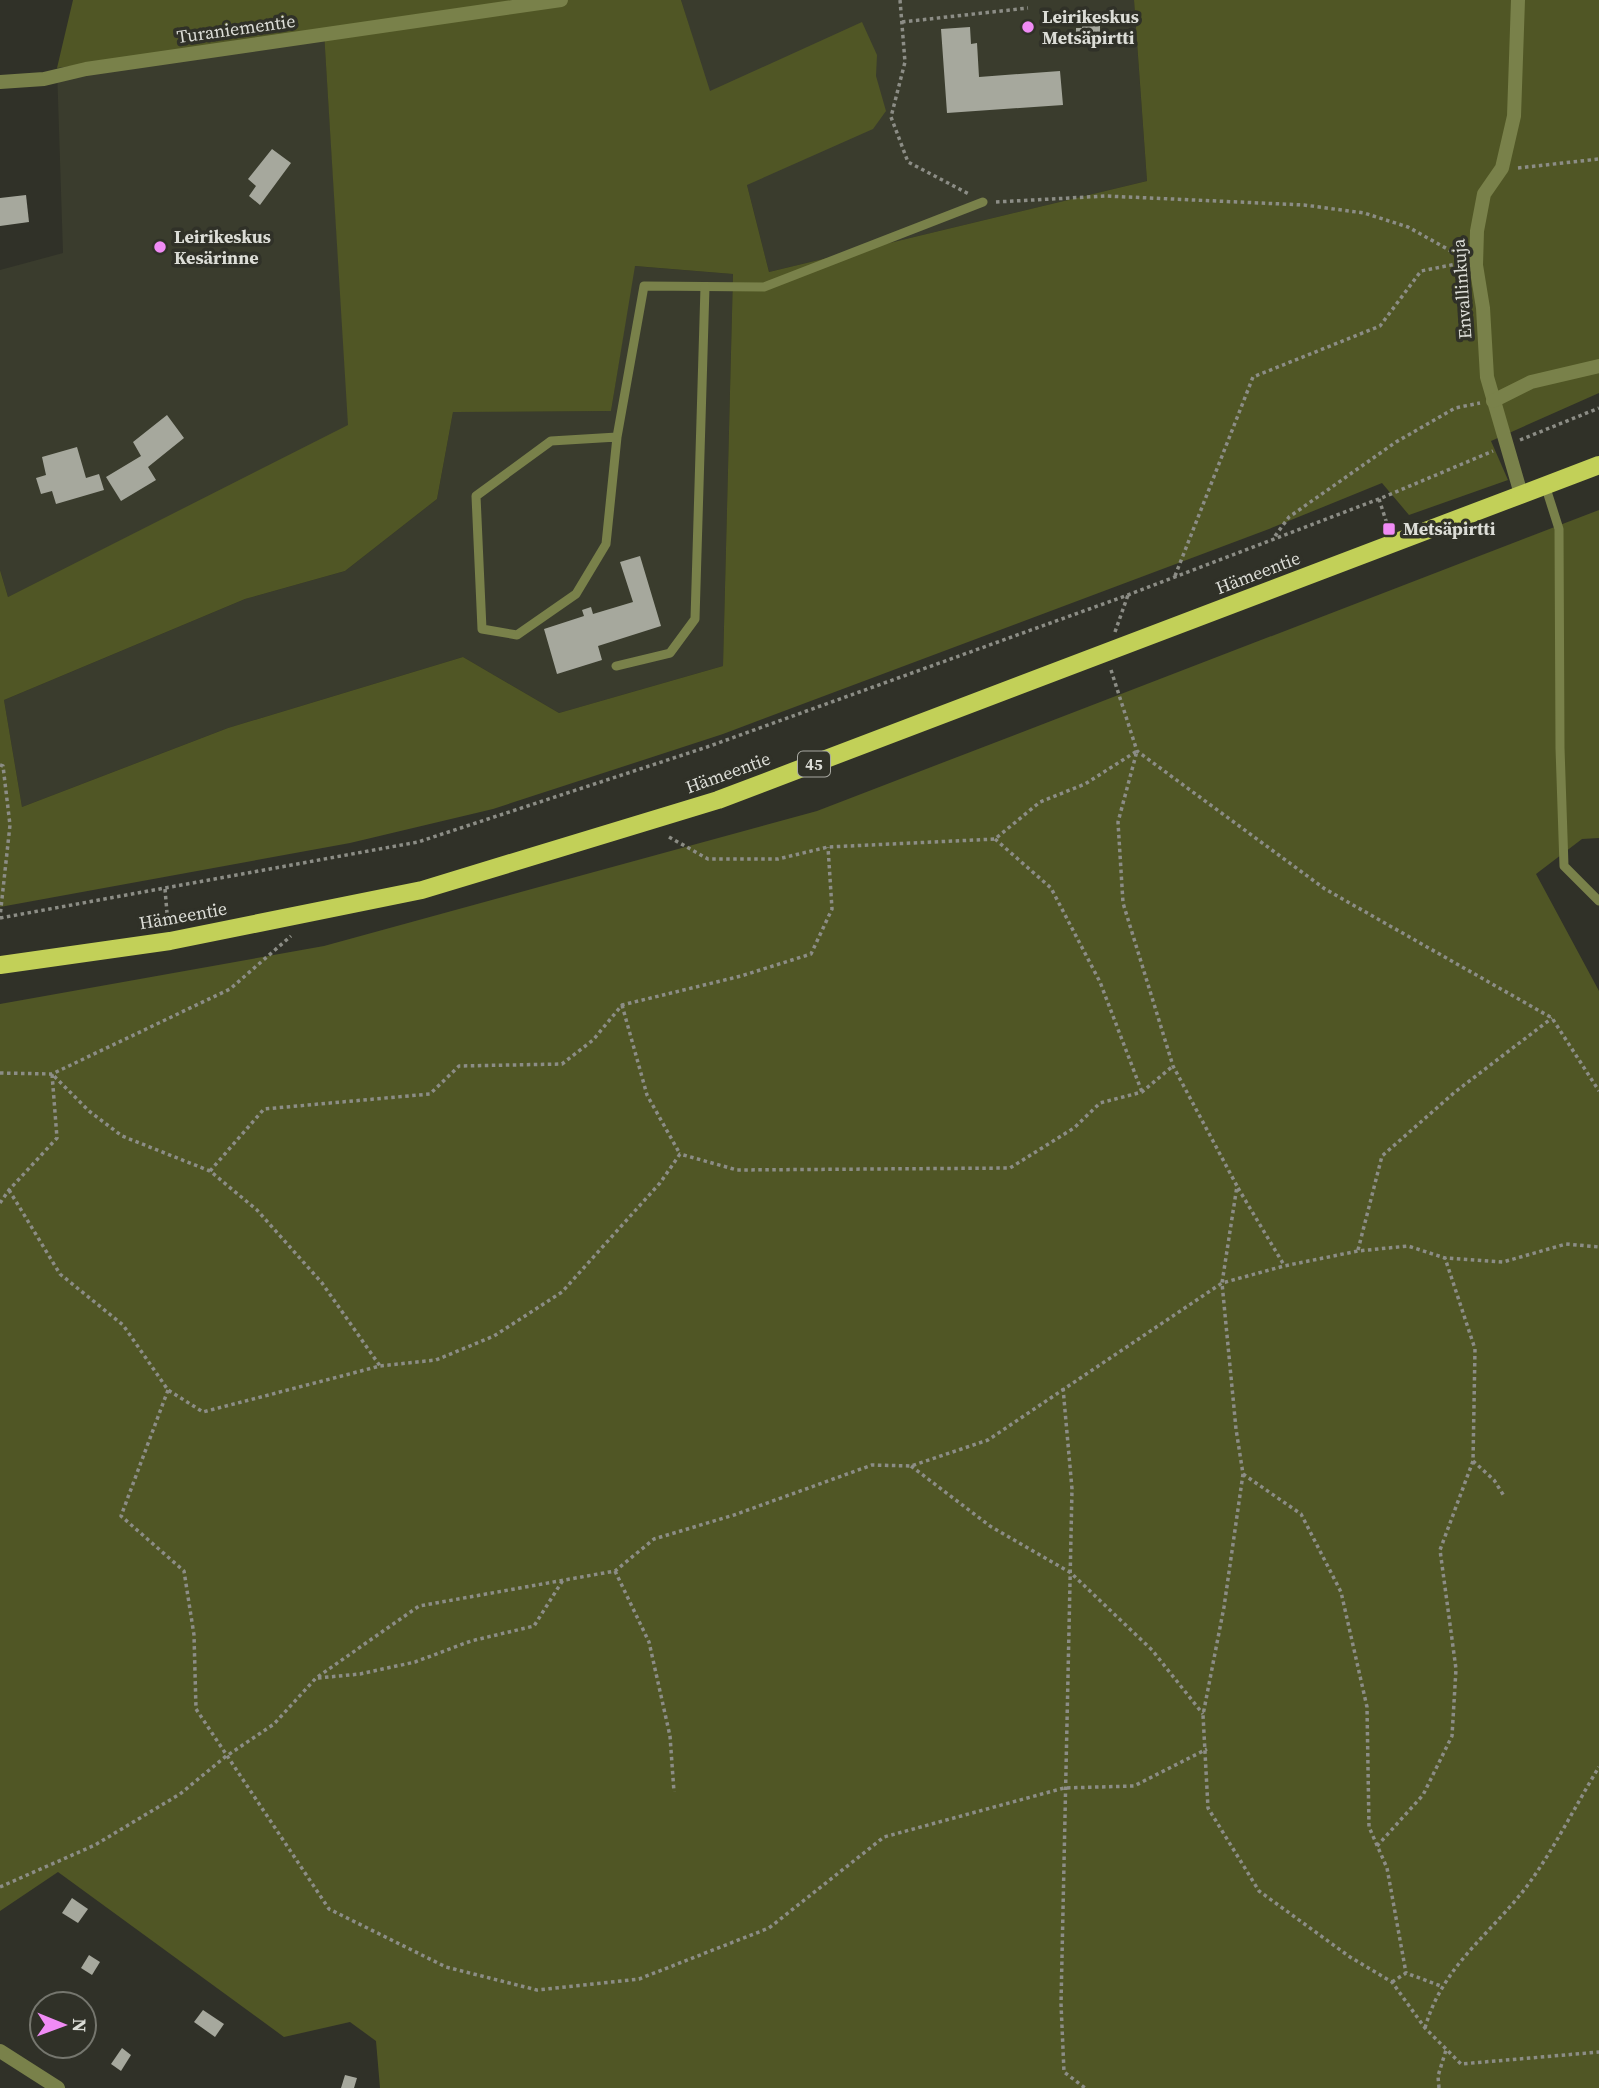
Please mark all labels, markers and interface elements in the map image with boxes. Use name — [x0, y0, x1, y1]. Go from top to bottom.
place label: Leirikeskus Metsäpirtti — [1042, 4, 1139, 50]
street label: Turaniementie — [175, 8, 297, 49]
marker: Leirikeskus Metsäpirtti — [1020, 19, 1036, 35]
place label: Leirikeskus Kesärinne — [174, 224, 271, 270]
street label: Envallinkuja — [1445, 237, 1477, 340]
marker: Leirikeskus Kesärinne — [152, 239, 168, 255]
place label: Metsäpirtti — [1403, 516, 1496, 541]
marker: Metsäpirtti — [1381, 521, 1397, 537]
street label: Hämeentie — [1212, 545, 1304, 600]
street label: Hämeentie — [682, 746, 774, 799]
road number: 45 — [798, 751, 830, 776]
street label: Hämeentie — [137, 895, 229, 936]
north arrow — [28, 1990, 98, 2060]
text: N — [67, 2018, 93, 2033]

